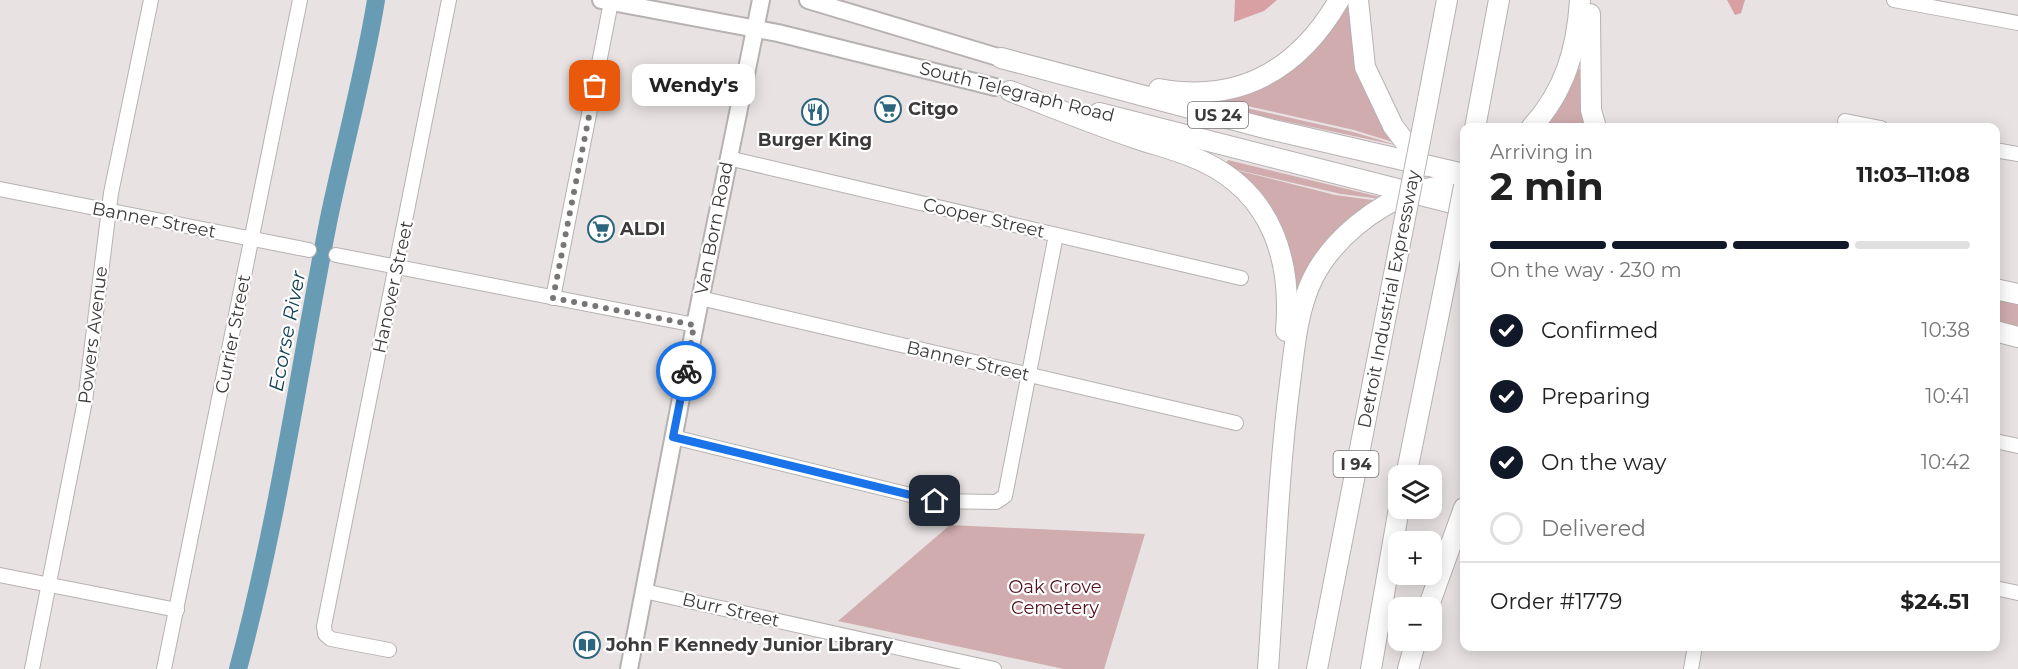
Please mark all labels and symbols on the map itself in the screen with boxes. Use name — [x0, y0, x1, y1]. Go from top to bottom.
street label: South Telegraph Road — [917, 57, 1117, 127]
pin — [569, 60, 620, 111]
callout: Wendy's — [631, 65, 754, 107]
supermarket icon: Citgo — [873, 94, 903, 124]
restaurant icon: Burger King — [800, 97, 830, 127]
place label: Citgo — [908, 98, 959, 120]
road number: US 24 — [1188, 102, 1248, 128]
place label: Burger King — [758, 129, 872, 151]
street label: Van Born Road — [690, 160, 738, 296]
street label: Detroit Industrial Expressway — [1353, 168, 1425, 430]
street label: Cooper Street — [921, 193, 1047, 243]
street label: Banner Street — [90, 197, 218, 243]
supermarket icon: ALDI — [586, 214, 616, 244]
place label: ALDI — [619, 218, 665, 240]
street label: Hanover Street — [368, 219, 418, 355]
street label: Powers Avenue — [74, 265, 112, 405]
water label: Ecorse River — [264, 268, 311, 393]
street label: Currier Street — [211, 273, 255, 395]
street label: Banner Street — [904, 336, 1032, 386]
courier — [656, 341, 716, 401]
road number: I 94 — [1334, 451, 1378, 477]
pin — [909, 475, 960, 526]
park label: Oak Grove Cemetery — [1008, 576, 1102, 619]
street label: Burr Street — [680, 588, 782, 632]
library icon: John F Kennedy Junior Library — [572, 630, 602, 660]
place label: John F Kennedy Junior Library — [605, 634, 893, 656]

